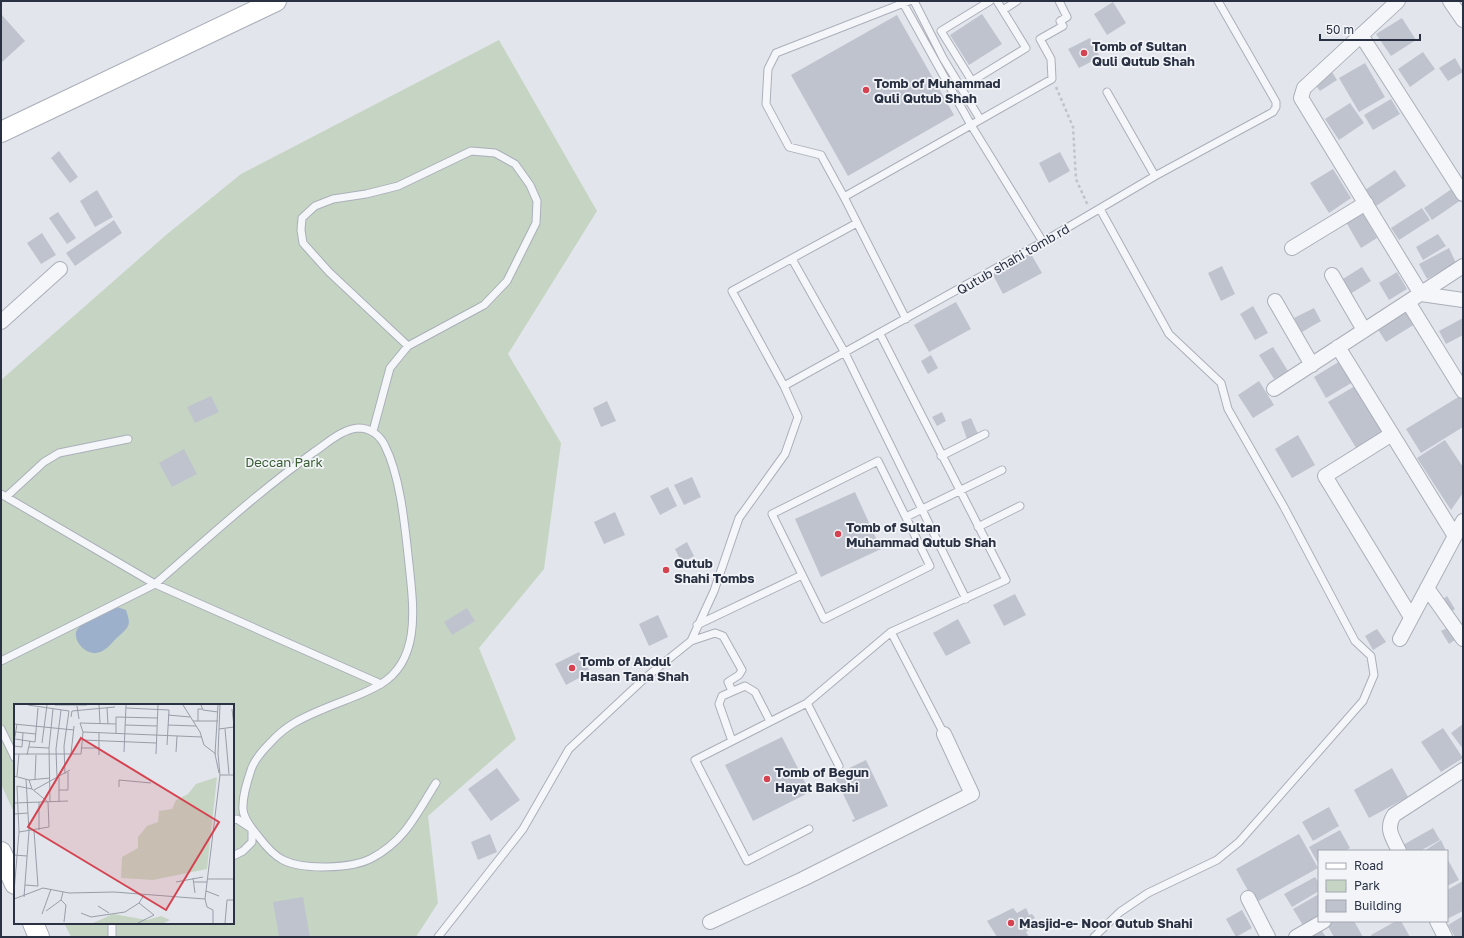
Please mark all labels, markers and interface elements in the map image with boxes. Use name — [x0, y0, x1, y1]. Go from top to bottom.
scale bar — [1320, 16, 1420, 42]
text: 50 m — [1326, 22, 1354, 37]
place label: Tomb of Sultan Quli Qutub Shah — [1092, 38, 1195, 69]
marker: Tomb of Sultan Quli Qutub Shah — [1079, 48, 1089, 58]
place label: Tomb of Muhammad Quli Qutub Shah — [874, 75, 1001, 106]
marker: Tomb of Muhammad Quli Qutub Shah — [861, 85, 871, 95]
street label: Qutub shahi tomb rd — [954, 220, 1072, 298]
park label: Deccan Park — [245, 454, 323, 470]
place label: Tomb of Sultan Muhammad Qutub Shah — [846, 519, 996, 550]
marker: Tomb of Sultan Muhammad Qutub Shah — [833, 529, 843, 539]
place label: Qutub Shahi Tombs — [674, 555, 755, 586]
marker: Qutub Shahi Tombs — [661, 565, 671, 575]
place label: Tomb of Abdul Hasan Tana Shah — [580, 653, 689, 684]
marker: Tomb of Abdul Hasan Tana Shah — [567, 663, 577, 673]
inset map — [14, 704, 234, 924]
place label: Tomb of Begun Hayat Bakshi — [775, 764, 869, 795]
marker: Tomb of Begun Hayat Bakshi — [762, 774, 772, 784]
legend — [1318, 850, 1448, 922]
text: Road — [1354, 858, 1383, 873]
text: Park — [1354, 878, 1380, 893]
text: Building — [1354, 898, 1402, 913]
place label: Masjid-e- Noor Qutub Shahi — [1019, 915, 1193, 931]
marker: Masjid-e- Noor Qutub Shahi — [1006, 918, 1016, 928]

